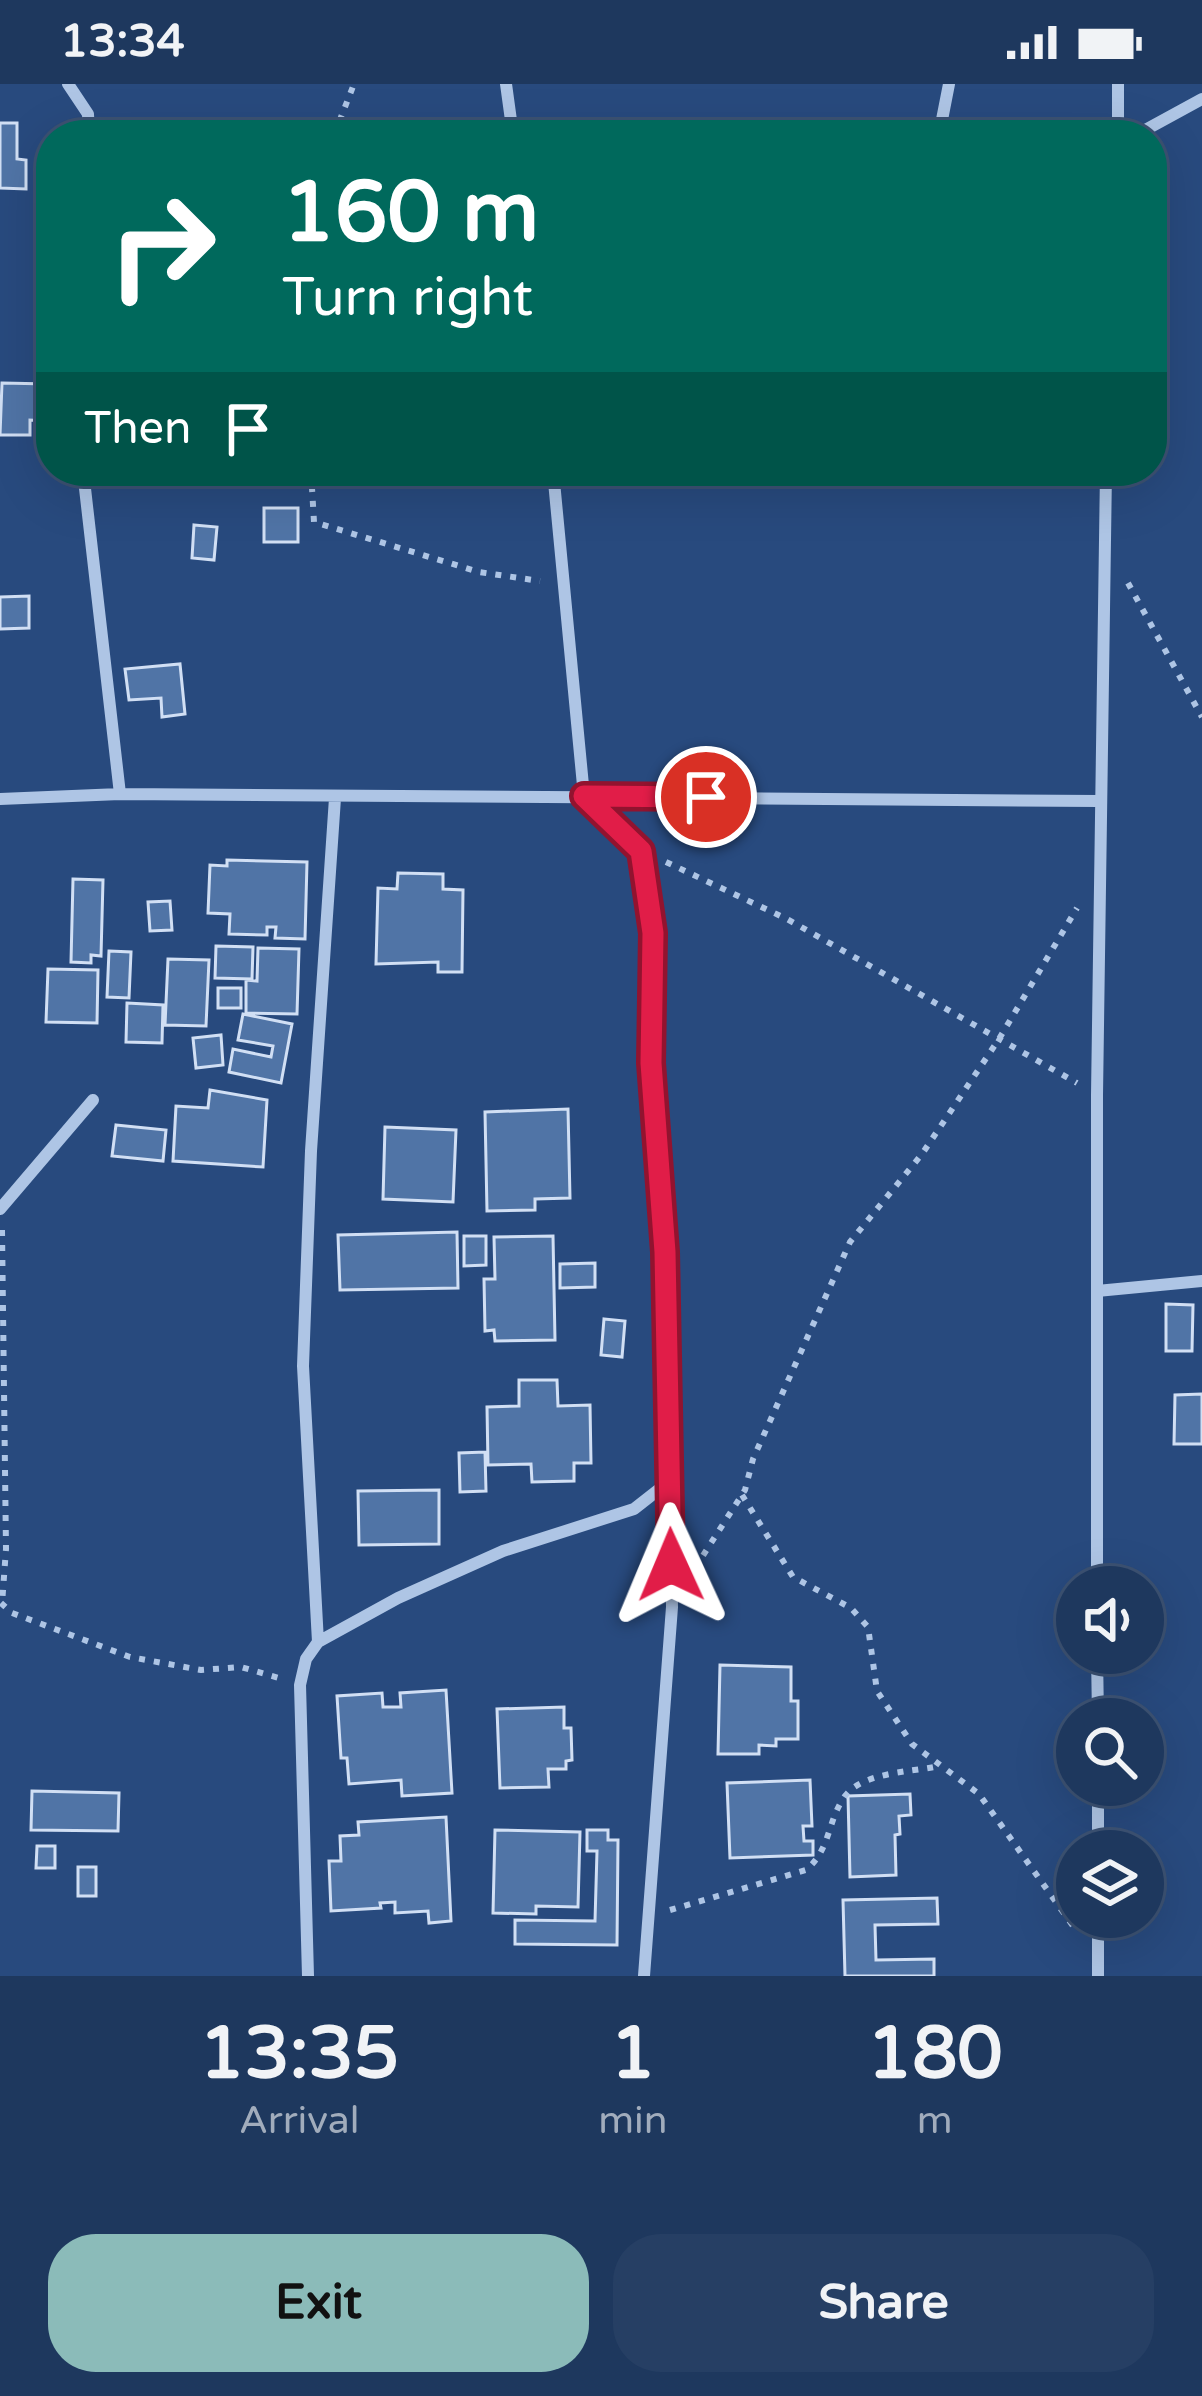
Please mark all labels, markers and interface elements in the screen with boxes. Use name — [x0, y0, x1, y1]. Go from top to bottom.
text: 13:34 — [60, 15, 185, 69]
text: 160 m — [282, 163, 539, 264]
icon: right — [84, 168, 240, 324]
text: Turn right — [282, 265, 533, 330]
icon: arrive — [215, 396, 281, 462]
text: Then — [84, 402, 191, 456]
pin — [655, 746, 757, 848]
icon: arrive — [673, 764, 739, 830]
position arrow — [608, 1502, 734, 1628]
map controls — [1056, 1566, 1164, 1938]
button: sound — [1056, 1566, 1164, 1674]
button: search — [1056, 1698, 1164, 1806]
button: layers — [1056, 1830, 1164, 1938]
text: 13:35 — [199, 2011, 399, 2098]
text: 1 — [610, 2011, 656, 2098]
text: 180 — [867, 2011, 1003, 2098]
text: Arrival — [239, 2097, 359, 2144]
text: min — [598, 2097, 668, 2144]
text: m — [917, 2097, 953, 2144]
button: Exit — [48, 2234, 589, 2372]
button: Share — [613, 2234, 1154, 2372]

